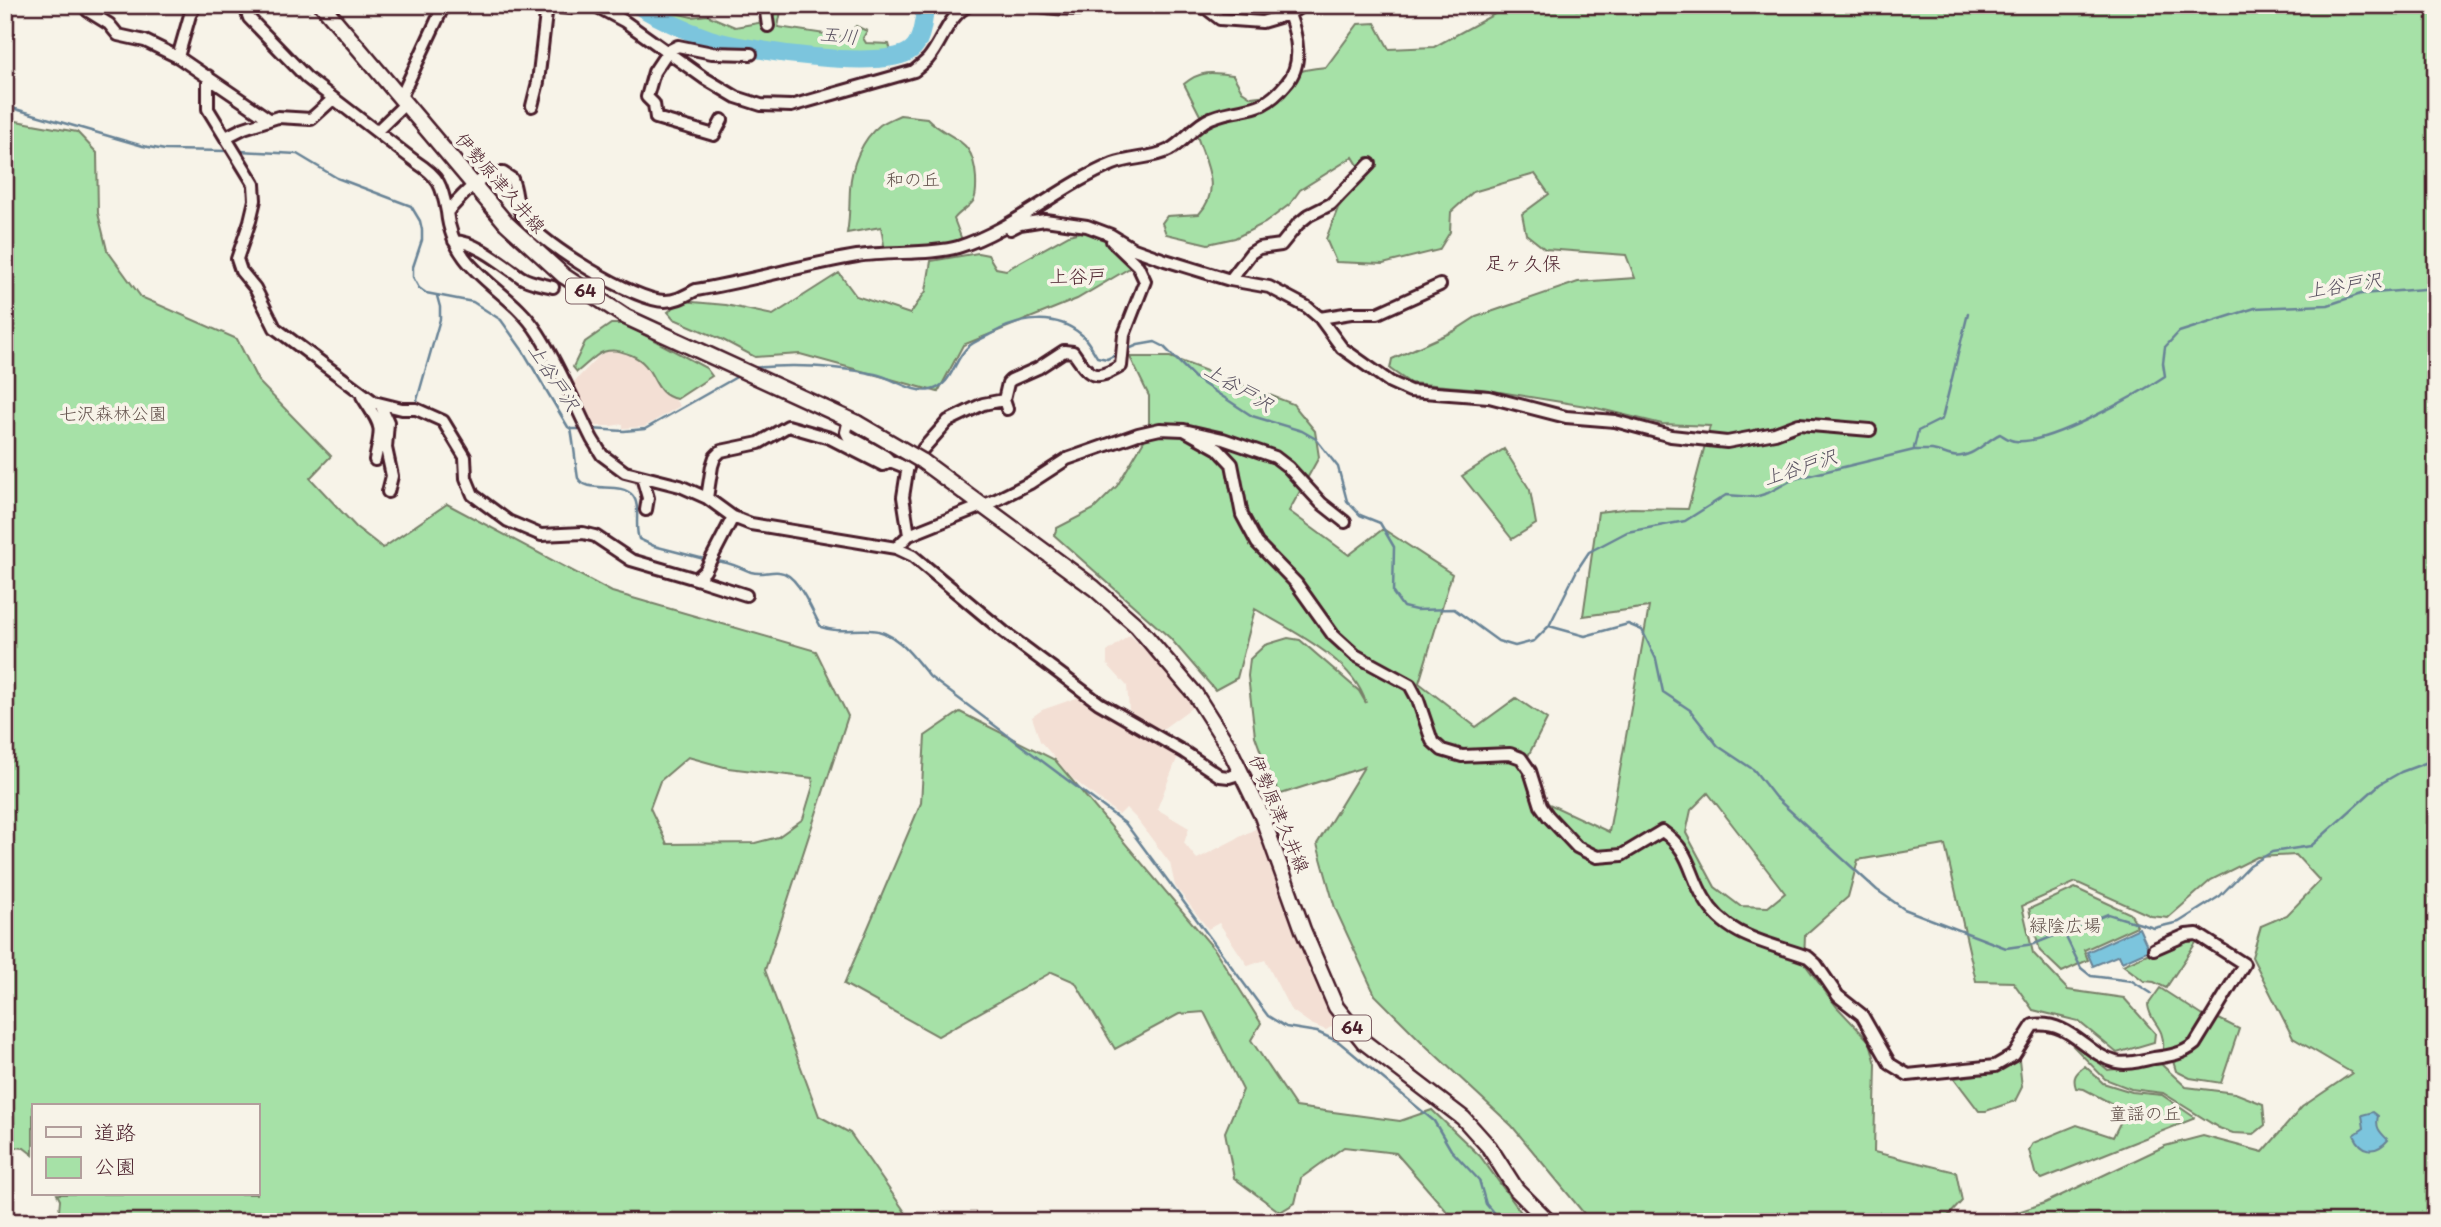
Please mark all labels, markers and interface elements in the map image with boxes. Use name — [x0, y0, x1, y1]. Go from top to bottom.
water label: 玉川 — [819, 18, 859, 50]
street label: 伊勢原津久井線 — [450, 126, 553, 238]
park label: 和の丘 — [886, 165, 940, 192]
district label: 足ヶ久保 — [1485, 248, 1561, 276]
district label: 上谷戸 — [1049, 261, 1107, 289]
water label: 上谷戸沢 — [2304, 264, 2385, 304]
road number: 64 — [566, 278, 604, 304]
water label: 上谷戸沢 — [522, 337, 588, 417]
water label: 上谷戸沢 — [1200, 355, 1280, 418]
park label: 七沢森林公園 — [59, 399, 167, 426]
water label: 上谷戸沢 — [1759, 441, 1841, 491]
street label: 伊勢原津久井線 — [1243, 750, 1317, 877]
park label: 緑陰広場 — [2029, 911, 2101, 938]
road number: 64 — [1333, 1016, 1371, 1040]
park label: 童謡の丘 — [2109, 1099, 2181, 1126]
legend — [32, 1104, 259, 1196]
text: 道路 — [94, 1115, 136, 1147]
text: 公園 — [94, 1149, 136, 1181]

